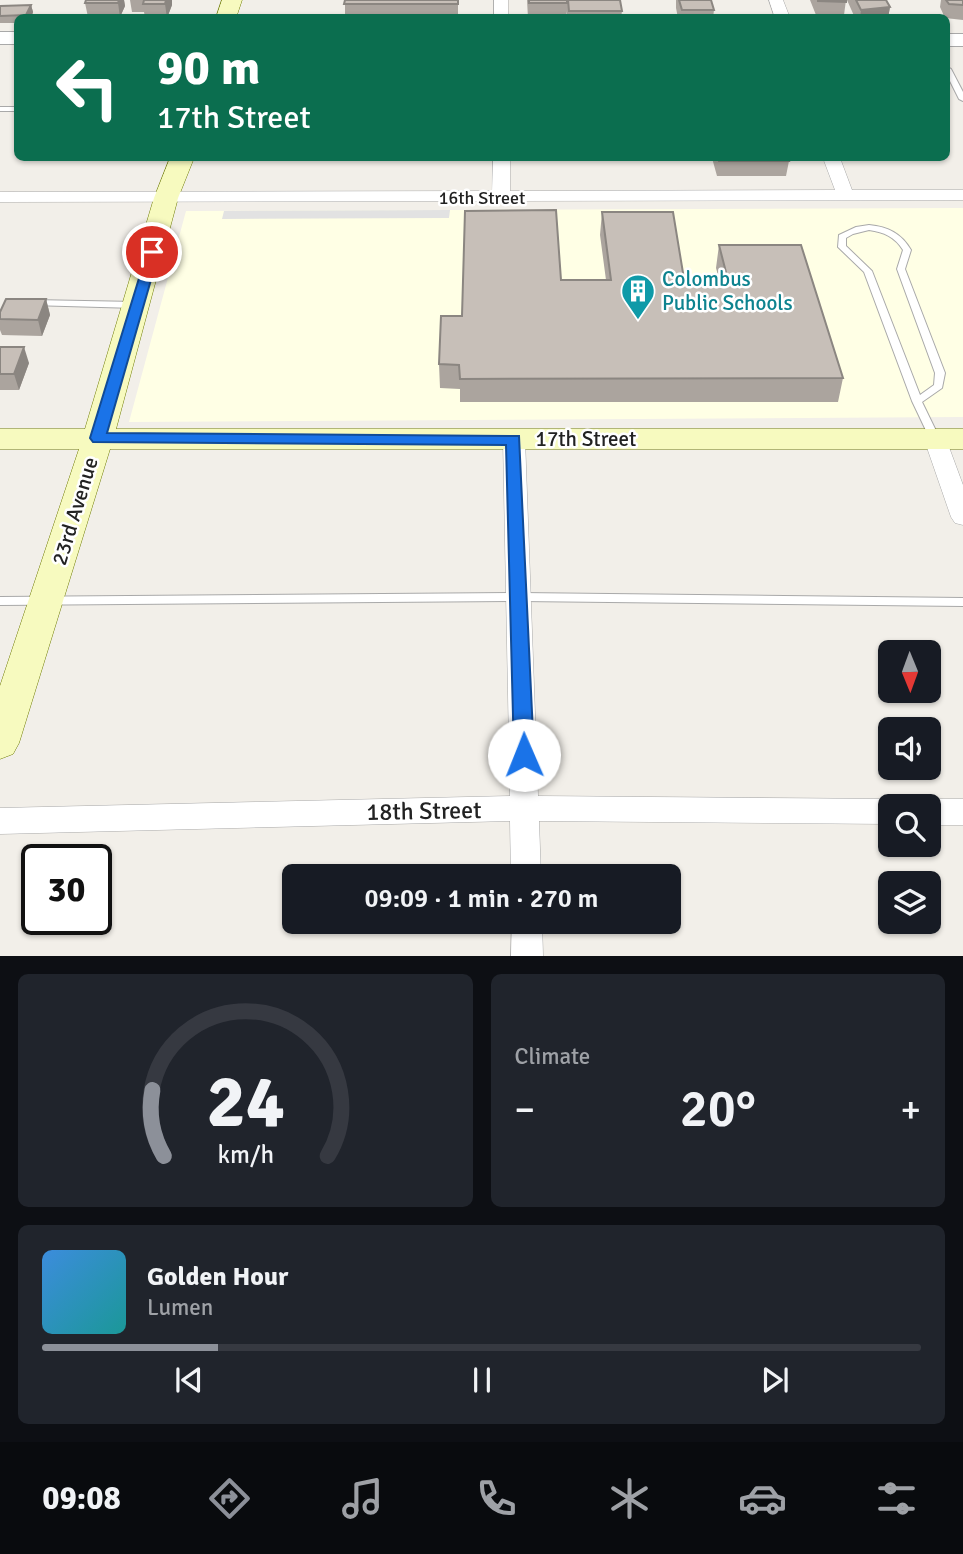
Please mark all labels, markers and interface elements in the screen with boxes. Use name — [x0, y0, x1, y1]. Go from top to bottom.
text: 90 m — [157, 38, 260, 98]
icon: left — [42, 42, 133, 133]
text: 17th Street — [157, 98, 311, 137]
street label: 16th Street — [439, 187, 525, 209]
pin — [122, 222, 182, 282]
icon: arrive — [133, 233, 171, 271]
place label: Colombus Public Schools — [662, 266, 793, 316]
building icon: Colombus Public Schools — [619, 272, 657, 321]
street label: 17th Street — [536, 426, 636, 452]
street label: 23rd Avenue — [46, 454, 104, 568]
north arrow — [878, 640, 942, 704]
map controls — [878, 640, 941, 934]
button: sound — [878, 717, 941, 780]
position arrow — [487, 718, 561, 792]
button: search — [878, 794, 941, 857]
street label: 18th Street — [366, 795, 482, 827]
speed limit sign: 30 — [21, 844, 112, 935]
button: layers — [878, 871, 941, 934]
text: 09:09 · 1 min · 270 m — [365, 883, 598, 915]
text: Climate — [515, 1042, 590, 1071]
text: 24 — [206, 1059, 285, 1148]
text: 20° — [680, 1077, 756, 1141]
text: − — [515, 1086, 535, 1133]
text: + — [900, 1086, 921, 1133]
text: km/h — [217, 1139, 274, 1170]
text: Golden Hour — [147, 1261, 288, 1293]
text: Lumen — [147, 1293, 213, 1322]
icon: previous — [170, 1361, 208, 1399]
icon: pause — [463, 1361, 501, 1399]
icon: next — [756, 1361, 794, 1399]
icon: directions — [205, 1474, 254, 1523]
icon: music — [338, 1474, 387, 1523]
icon: phone — [472, 1474, 521, 1523]
icon: climate — [605, 1474, 654, 1523]
icon: car — [738, 1474, 787, 1523]
icon: filters — [872, 1474, 921, 1523]
text: 09:08 — [42, 1479, 121, 1518]

